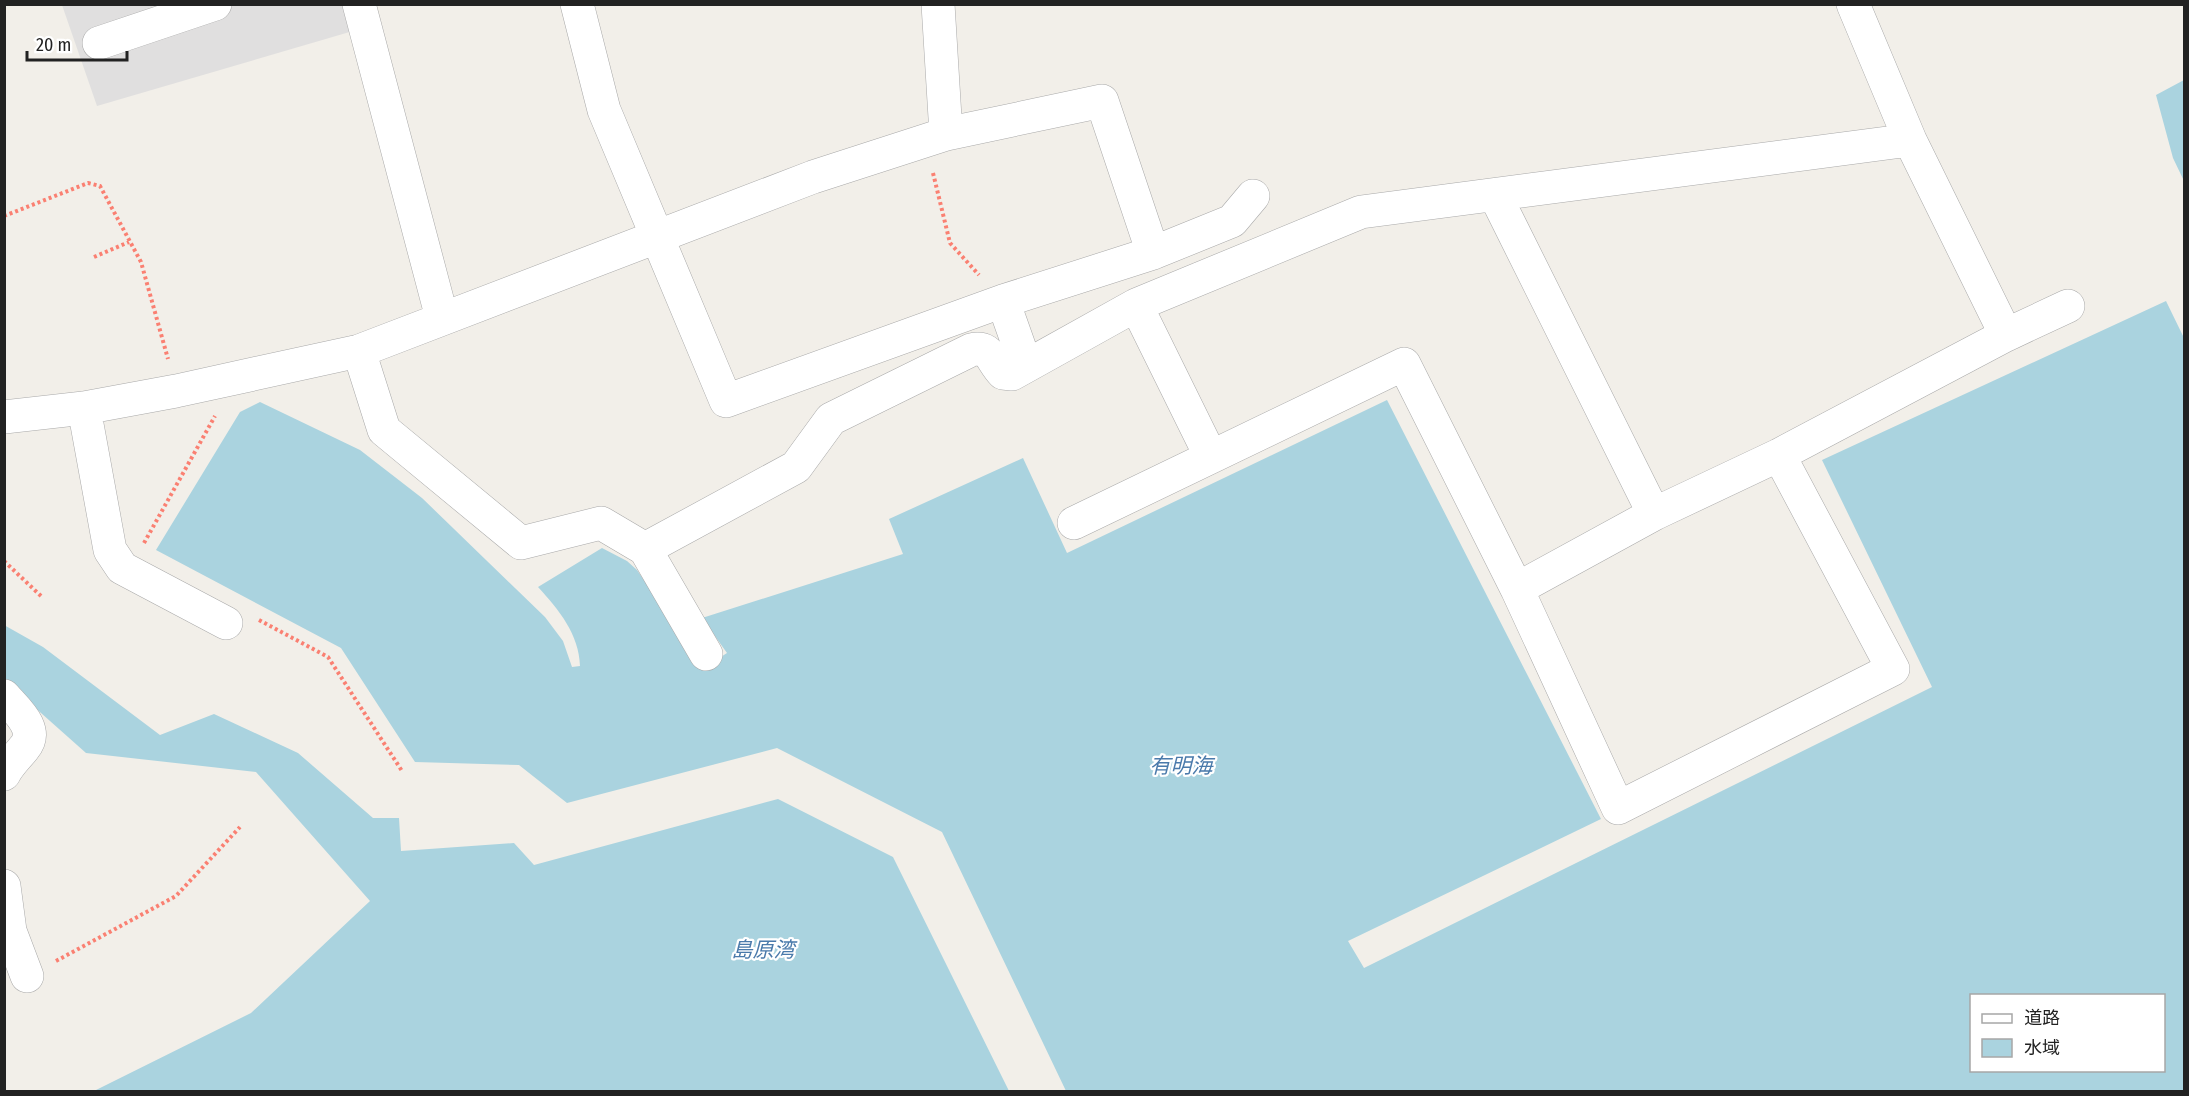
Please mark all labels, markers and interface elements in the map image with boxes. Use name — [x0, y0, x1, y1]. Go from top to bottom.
scale bar — [27, 24, 128, 62]
text: 20 m — [36, 34, 71, 56]
water label: 有明海 — [1150, 753, 1215, 779]
water label: 島原湾 — [732, 937, 797, 963]
legend — [1970, 994, 2165, 1072]
text: 道路 — [2024, 1007, 2060, 1029]
text: 水域 — [2024, 1037, 2060, 1059]

